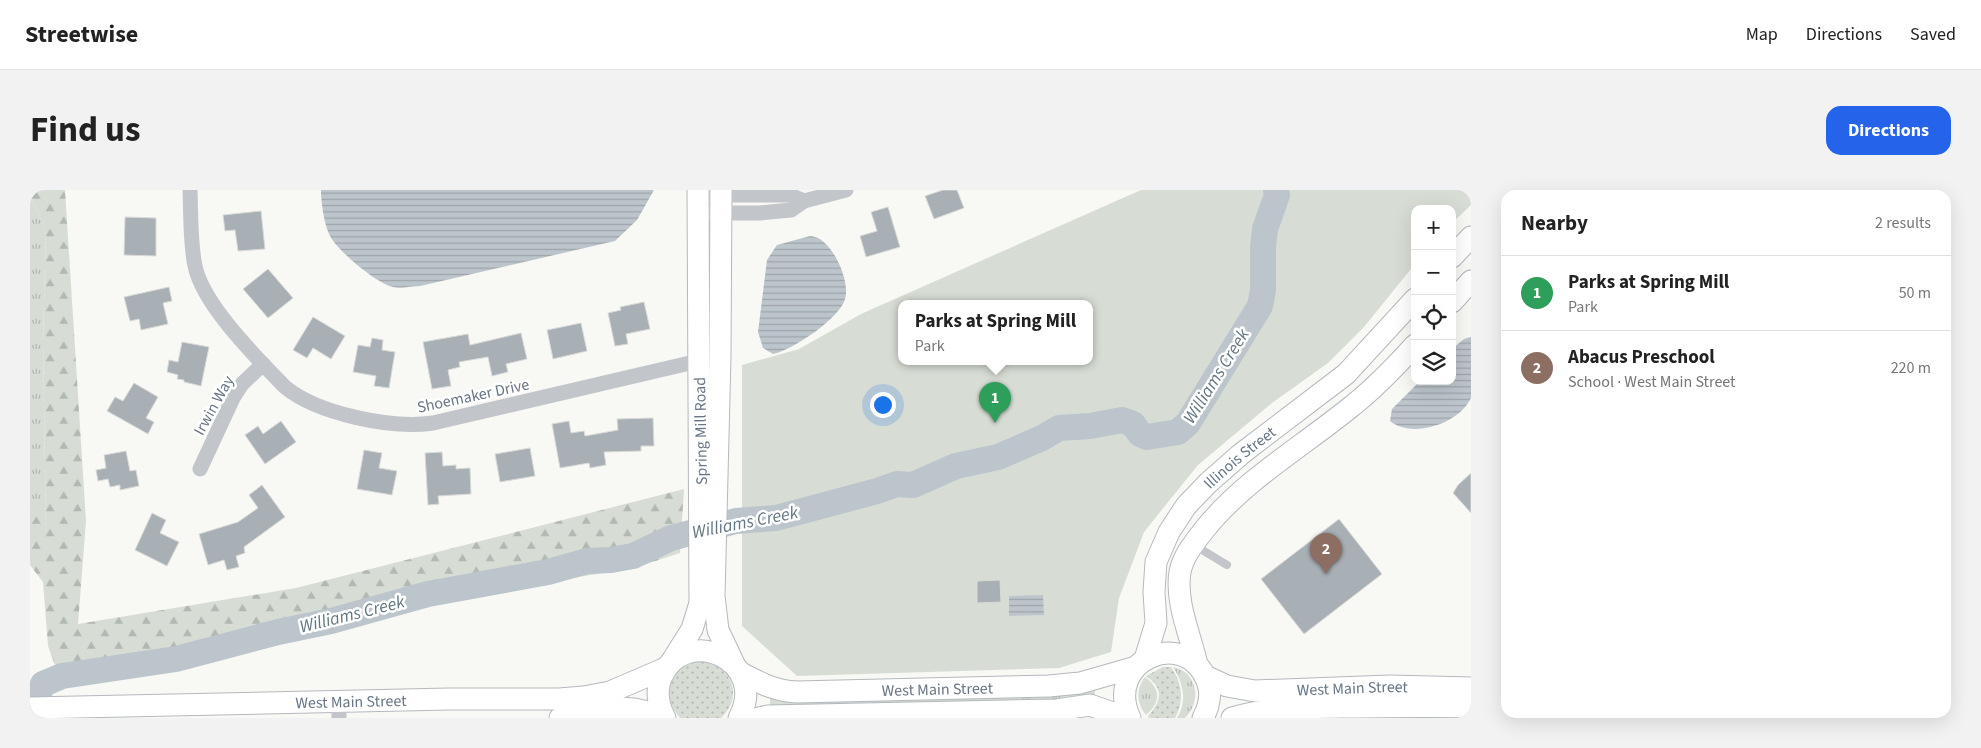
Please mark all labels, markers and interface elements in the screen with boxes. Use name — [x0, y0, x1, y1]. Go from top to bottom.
text: Streetwise — [25, 17, 138, 52]
text: Map — [1746, 22, 1778, 47]
text: Directions — [1806, 22, 1882, 47]
text: Saved — [1910, 22, 1956, 47]
text: Find us — [30, 105, 140, 155]
button: Directions — [1826, 106, 1951, 155]
map controls — [1411, 205, 1456, 385]
button: + — [1411, 205, 1456, 250]
text: Nearby — [1521, 208, 1588, 238]
text: 2 results — [1875, 212, 1931, 234]
button: − — [1411, 250, 1456, 295]
text: Parks at Spring Mill — [1568, 269, 1729, 296]
text: 1 — [1533, 282, 1541, 304]
text: 50 m — [1899, 282, 1931, 304]
button: locate — [1411, 295, 1456, 340]
text: Park — [1568, 296, 1598, 318]
popup — [898, 300, 1093, 365]
text: Parks at Spring Mill — [915, 308, 1076, 335]
water label: Williams Creek — [1177, 324, 1256, 429]
text: Park — [915, 335, 945, 357]
button: layers — [1411, 340, 1456, 385]
text: Abacus Preschool — [1568, 344, 1715, 371]
text: 2 — [1533, 357, 1541, 379]
text: 220 m — [1891, 357, 1931, 379]
street label: Irwin Way — [188, 371, 240, 439]
text: School · West Main Street — [1568, 371, 1736, 393]
street label: Shoemaker Drive — [415, 373, 531, 419]
street label: Spring Mill Road — [689, 377, 713, 485]
pin: 1 — [979, 382, 1011, 423]
your location — [870, 392, 896, 418]
street label: Illinois Street — [1199, 421, 1281, 494]
water label: Williams Creek — [690, 500, 801, 545]
pin: 2 — [1310, 533, 1342, 574]
water label: Williams Creek — [297, 589, 408, 640]
street label: West Main Street — [1296, 676, 1409, 701]
street label: West Main Street — [881, 677, 994, 702]
street label: West Main Street — [295, 690, 407, 714]

